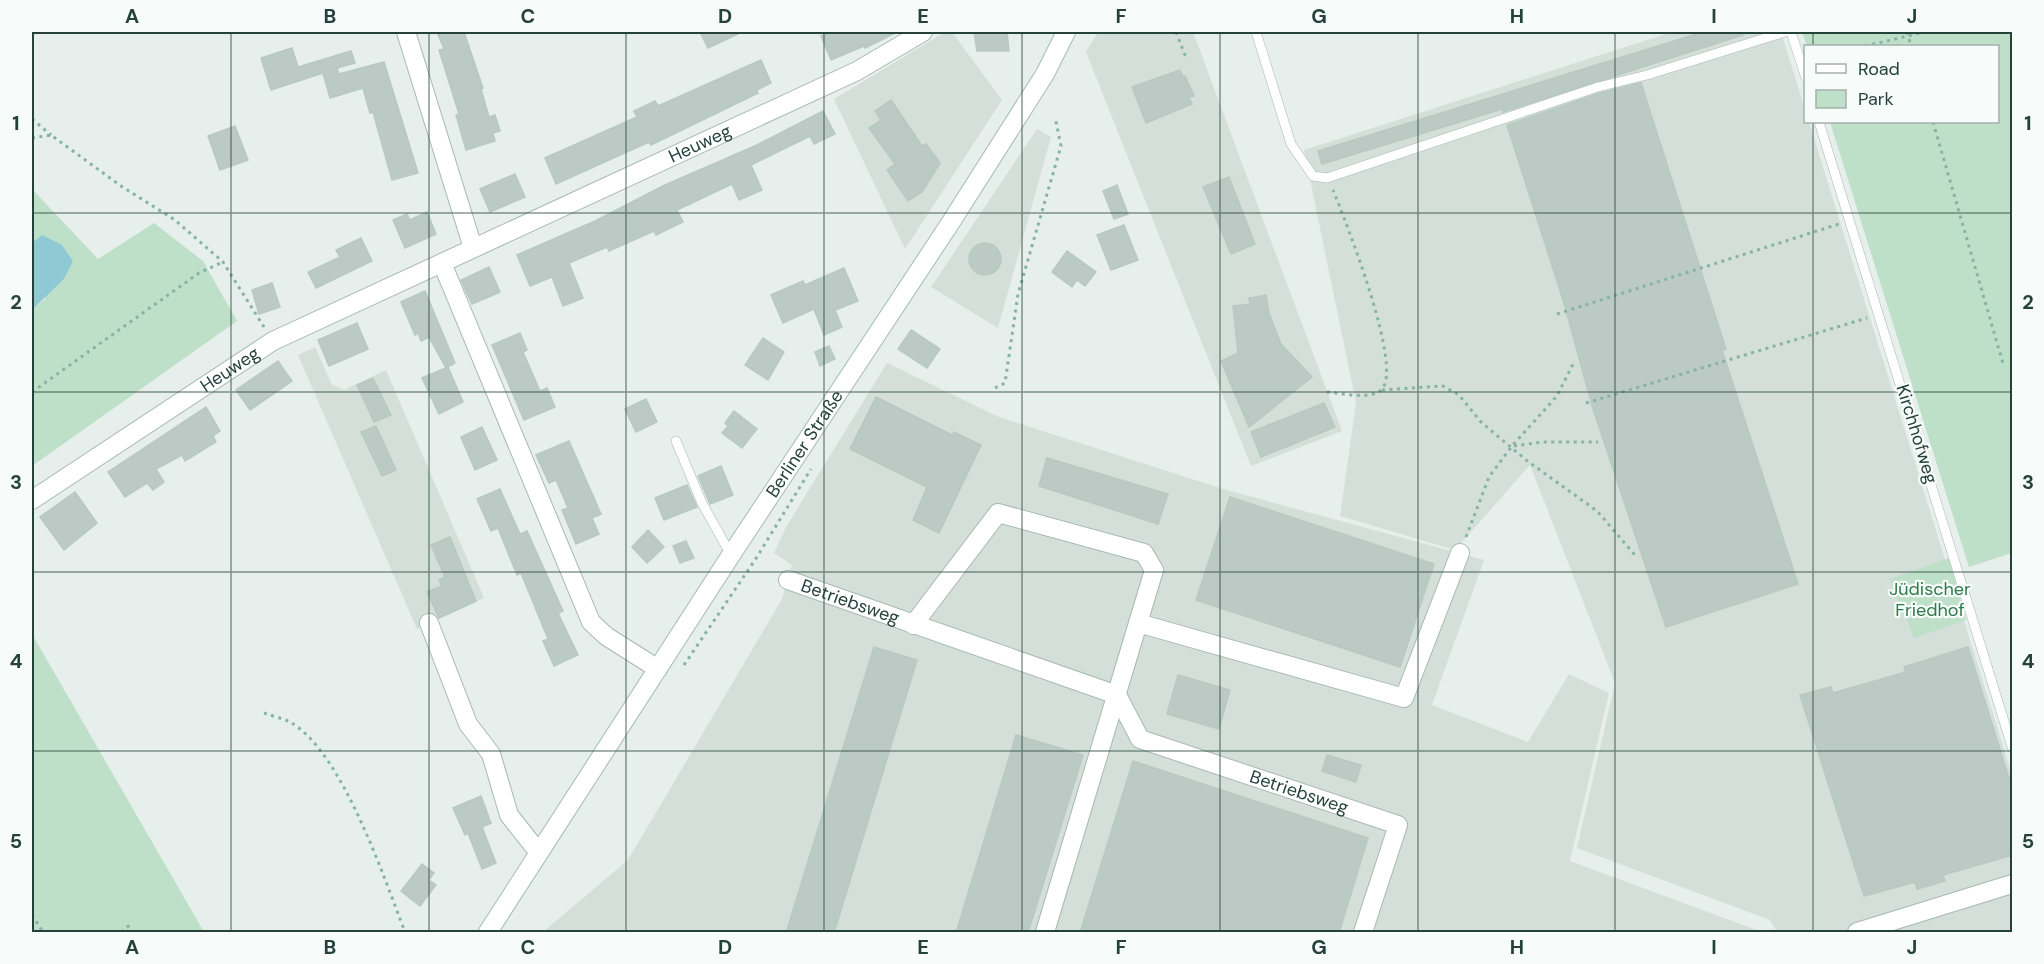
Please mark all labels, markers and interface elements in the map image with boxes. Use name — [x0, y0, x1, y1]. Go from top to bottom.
text: A — [125, 3, 139, 29]
text: B — [324, 3, 336, 29]
text: C — [521, 3, 535, 29]
text: D — [718, 3, 732, 29]
text: E — [917, 3, 929, 29]
text: F — [1115, 3, 1127, 29]
text: G — [1311, 3, 1327, 29]
text: H — [1510, 3, 1524, 29]
text: I — [1711, 3, 1717, 29]
text: J — [1907, 3, 1917, 29]
legend — [1804, 45, 1999, 123]
text: Road — [1858, 57, 1900, 81]
text: Park — [1858, 87, 1894, 111]
text: 1 — [12, 110, 20, 136]
text: 1 — [2024, 110, 2032, 136]
street label: Heuweg — [665, 119, 735, 168]
text: 2 — [10, 289, 22, 315]
text: 2 — [2022, 289, 2034, 315]
street label: Heuweg — [195, 341, 264, 398]
street label: Kirchhofweg — [1891, 381, 1943, 487]
street label: Berliner Straße — [760, 385, 849, 502]
text: 3 — [10, 469, 22, 495]
text: 3 — [2022, 469, 2034, 495]
street label: Betriebsweg — [798, 574, 903, 630]
park label: Jüdischer Friedhof — [1889, 577, 1971, 622]
text: 4 — [10, 648, 23, 674]
text: 4 — [2022, 648, 2035, 674]
street label: Betriebsweg — [1247, 764, 1352, 820]
text: 5 — [10, 828, 22, 854]
text: 5 — [2022, 828, 2034, 854]
text: A — [125, 934, 139, 960]
text: B — [324, 934, 336, 960]
text: C — [521, 934, 535, 960]
text: D — [718, 934, 732, 960]
text: E — [917, 934, 929, 960]
text: F — [1115, 934, 1127, 960]
text: G — [1311, 934, 1327, 960]
text: H — [1510, 934, 1524, 960]
text: I — [1711, 934, 1717, 960]
text: J — [1907, 934, 1917, 960]

